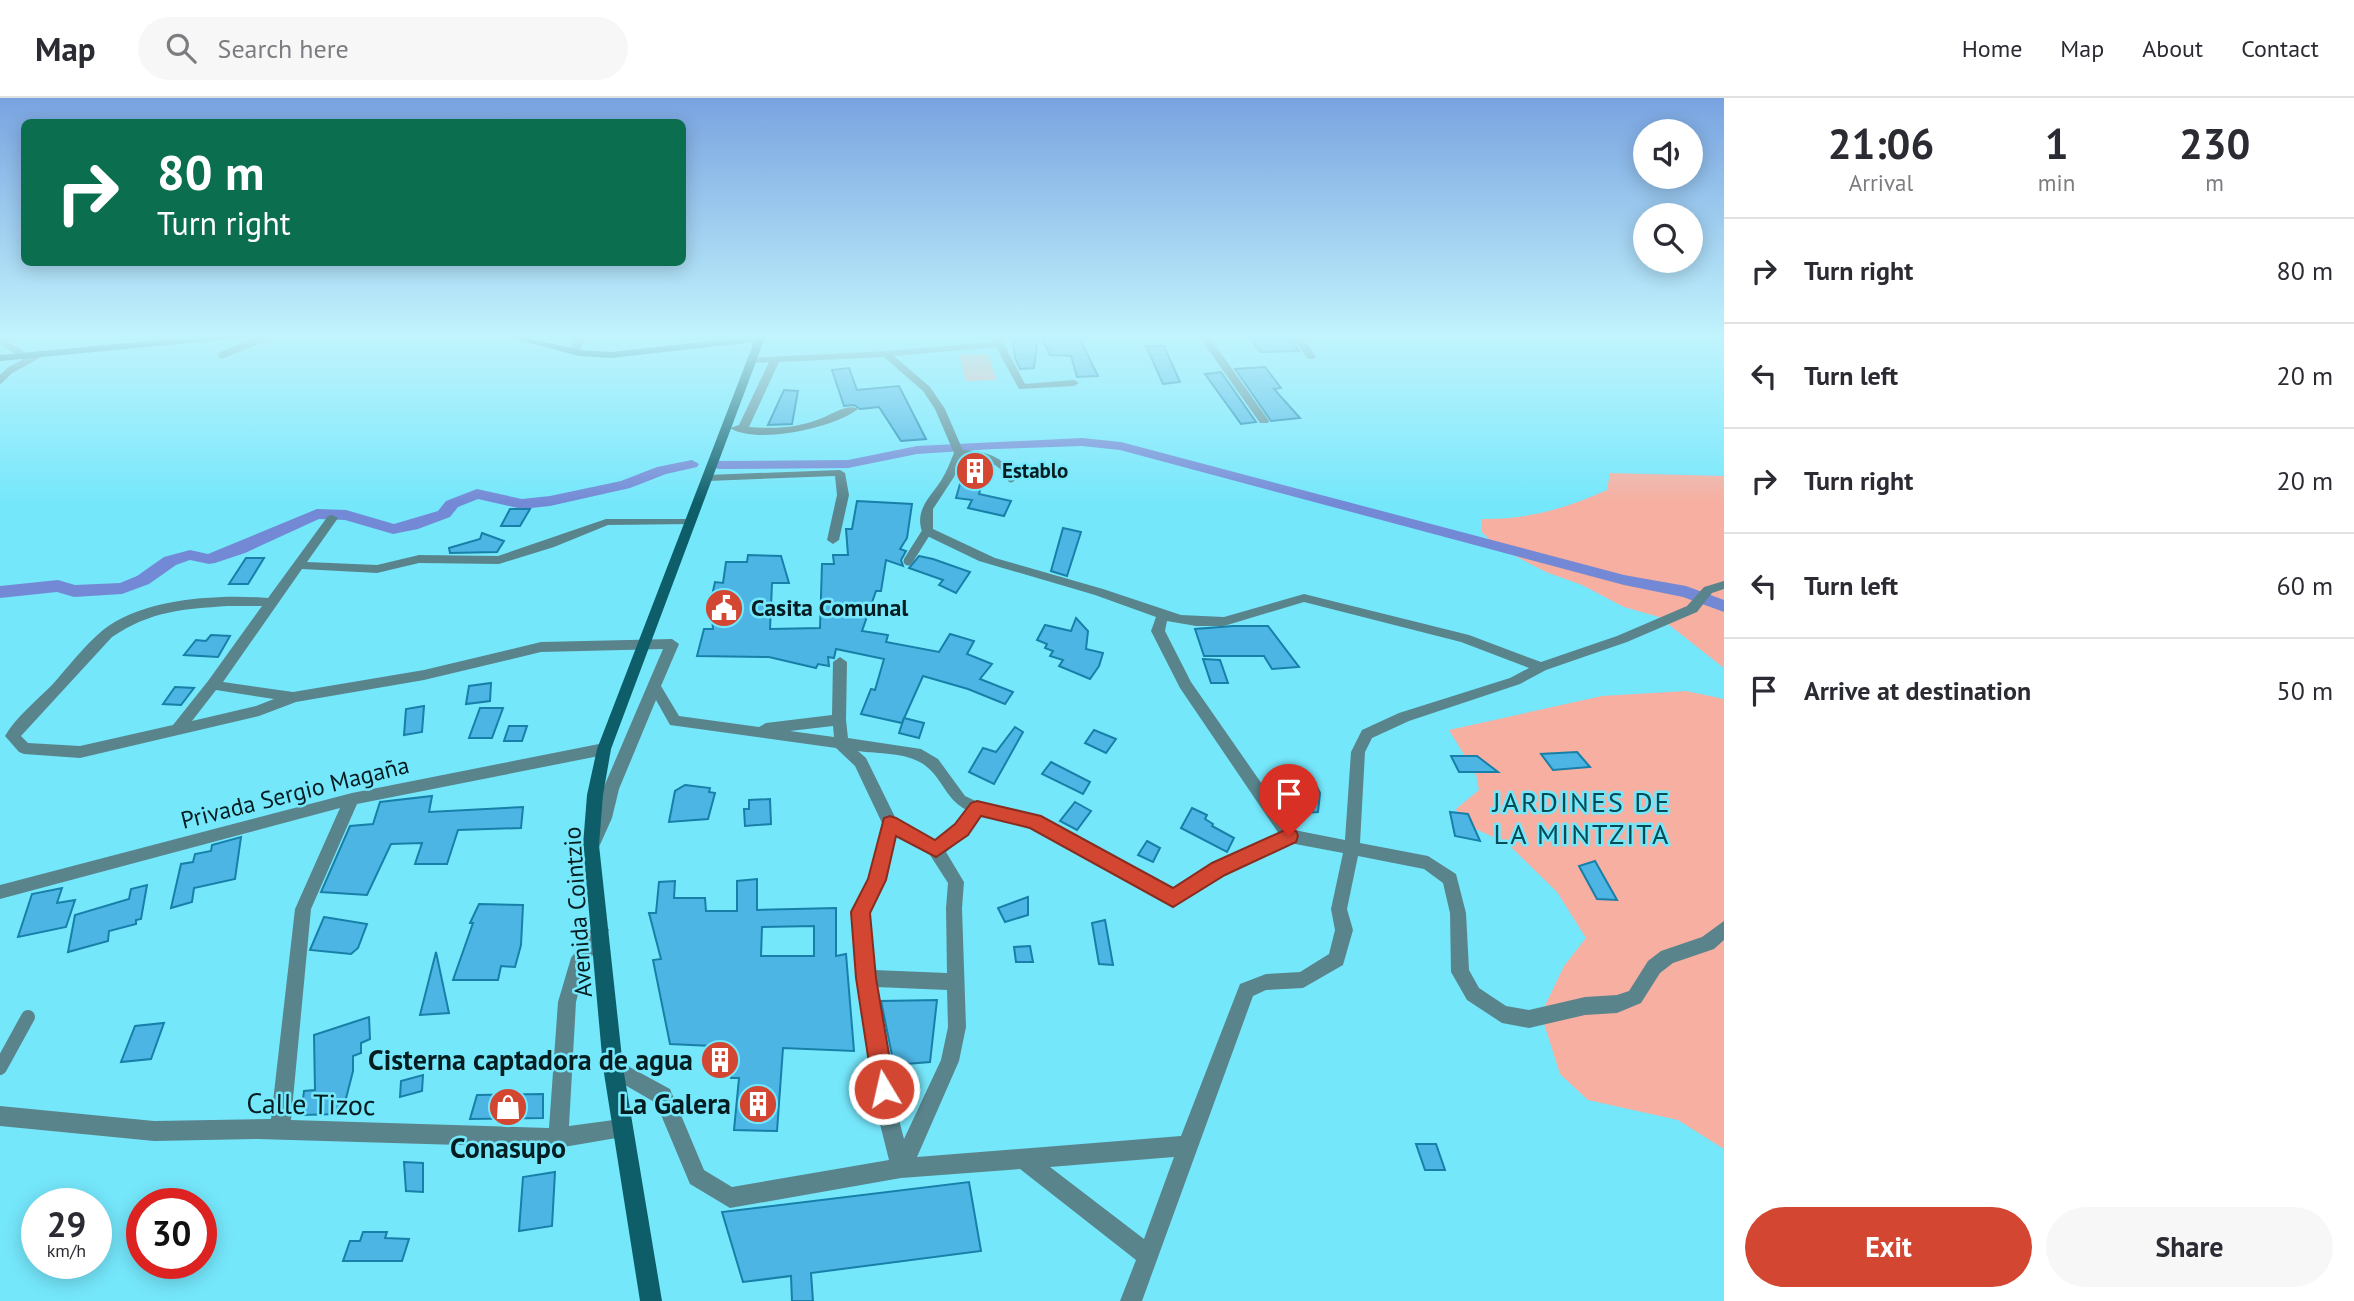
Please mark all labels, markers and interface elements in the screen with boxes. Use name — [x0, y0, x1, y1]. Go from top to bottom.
search box — [138, 17, 628, 80]
text: Map — [35, 27, 96, 70]
icon: search — [162, 29, 200, 67]
text: Search here — [218, 32, 349, 65]
text: Home — [1962, 33, 2022, 64]
text: Map — [2060, 33, 2104, 64]
text: About — [2142, 33, 2203, 64]
text: Contact — [2241, 33, 2319, 64]
text: 21:06 — [1828, 116, 1934, 171]
text: 1 — [2045, 116, 2068, 171]
text: 230 — [2179, 116, 2250, 171]
map controls — [1633, 119, 1703, 273]
button: sound — [1633, 119, 1703, 189]
text: 80 m — [157, 140, 264, 204]
icon: right — [42, 147, 133, 238]
text: Arrival — [1849, 168, 1913, 197]
text: min — [2038, 168, 2075, 197]
text: m — [2205, 168, 2224, 197]
text: Turn right — [157, 202, 291, 244]
button: search — [1633, 203, 1703, 273]
icon: right — [1745, 252, 1783, 290]
text: Turn right — [1804, 254, 1913, 287]
text: 80 m — [2277, 254, 2333, 287]
icon: left — [1745, 357, 1783, 395]
text: Turn left — [1804, 359, 1898, 392]
text: 20 m — [2277, 359, 2333, 392]
building icon: Establo — [954, 450, 996, 492]
place label: Establo — [1002, 457, 1068, 484]
icon: right — [1745, 462, 1783, 500]
text: Turn right — [1804, 464, 1913, 497]
text: 20 m — [2277, 464, 2333, 497]
icon: left — [1745, 567, 1783, 605]
text: Turn left — [1804, 569, 1898, 602]
text: 60 m — [2277, 569, 2333, 602]
public building icon: Casita Comunal — [703, 587, 745, 629]
place label: Casita Comunal — [751, 592, 909, 623]
icon: arrive — [1745, 672, 1783, 710]
text: Arrive at destination — [1804, 674, 2031, 707]
text: 50 m — [2277, 674, 2333, 707]
street label: Privada Sergio Magaña — [177, 749, 412, 836]
pin — [1259, 764, 1319, 836]
icon: arrive — [1270, 775, 1308, 813]
district label: JARDINES DE LA MINTZITA — [1491, 783, 1672, 852]
street label: Avenida Cointzio — [556, 826, 599, 998]
building icon: Cisterna captadora de agua — [699, 1039, 741, 1081]
place label: Cisterna captadora de agua — [368, 1041, 693, 1078]
position arrow — [847, 1052, 921, 1126]
building icon: La Galera — [737, 1083, 779, 1125]
street label: Calle Tizoc — [246, 1084, 376, 1123]
place label: La Galera — [619, 1085, 731, 1122]
shop icon: Conasupo — [487, 1086, 529, 1128]
place label: Conasupo — [450, 1129, 566, 1166]
speed limit sign: 30 — [126, 1188, 217, 1279]
text: 29 — [47, 1201, 86, 1247]
button: Exit — [1745, 1207, 2032, 1287]
button: Share — [2046, 1207, 2333, 1287]
text: km/h — [47, 1239, 86, 1262]

